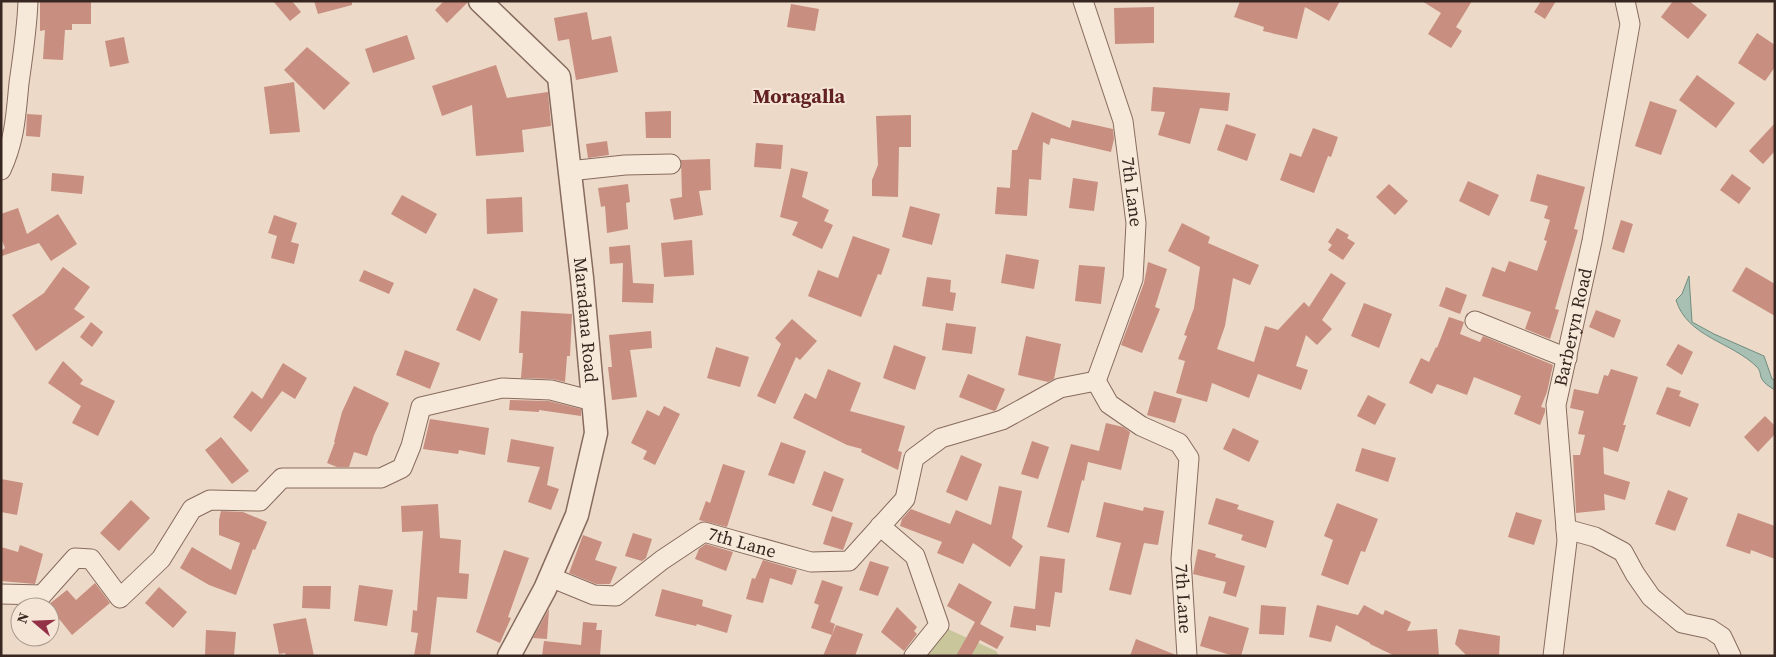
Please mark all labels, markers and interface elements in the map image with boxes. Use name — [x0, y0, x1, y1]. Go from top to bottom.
district label: Moragalla — [753, 82, 846, 110]
street label: 7th Lane — [1116, 156, 1149, 228]
street label: Maradana Road — [568, 256, 604, 384]
street label: Barberyn Road — [1547, 266, 1598, 389]
street label: 7th Lane — [705, 521, 779, 564]
street label: 7th Lane — [1169, 563, 1199, 634]
north arrow — [10, 597, 60, 647]
text: N — [12, 610, 34, 626]

